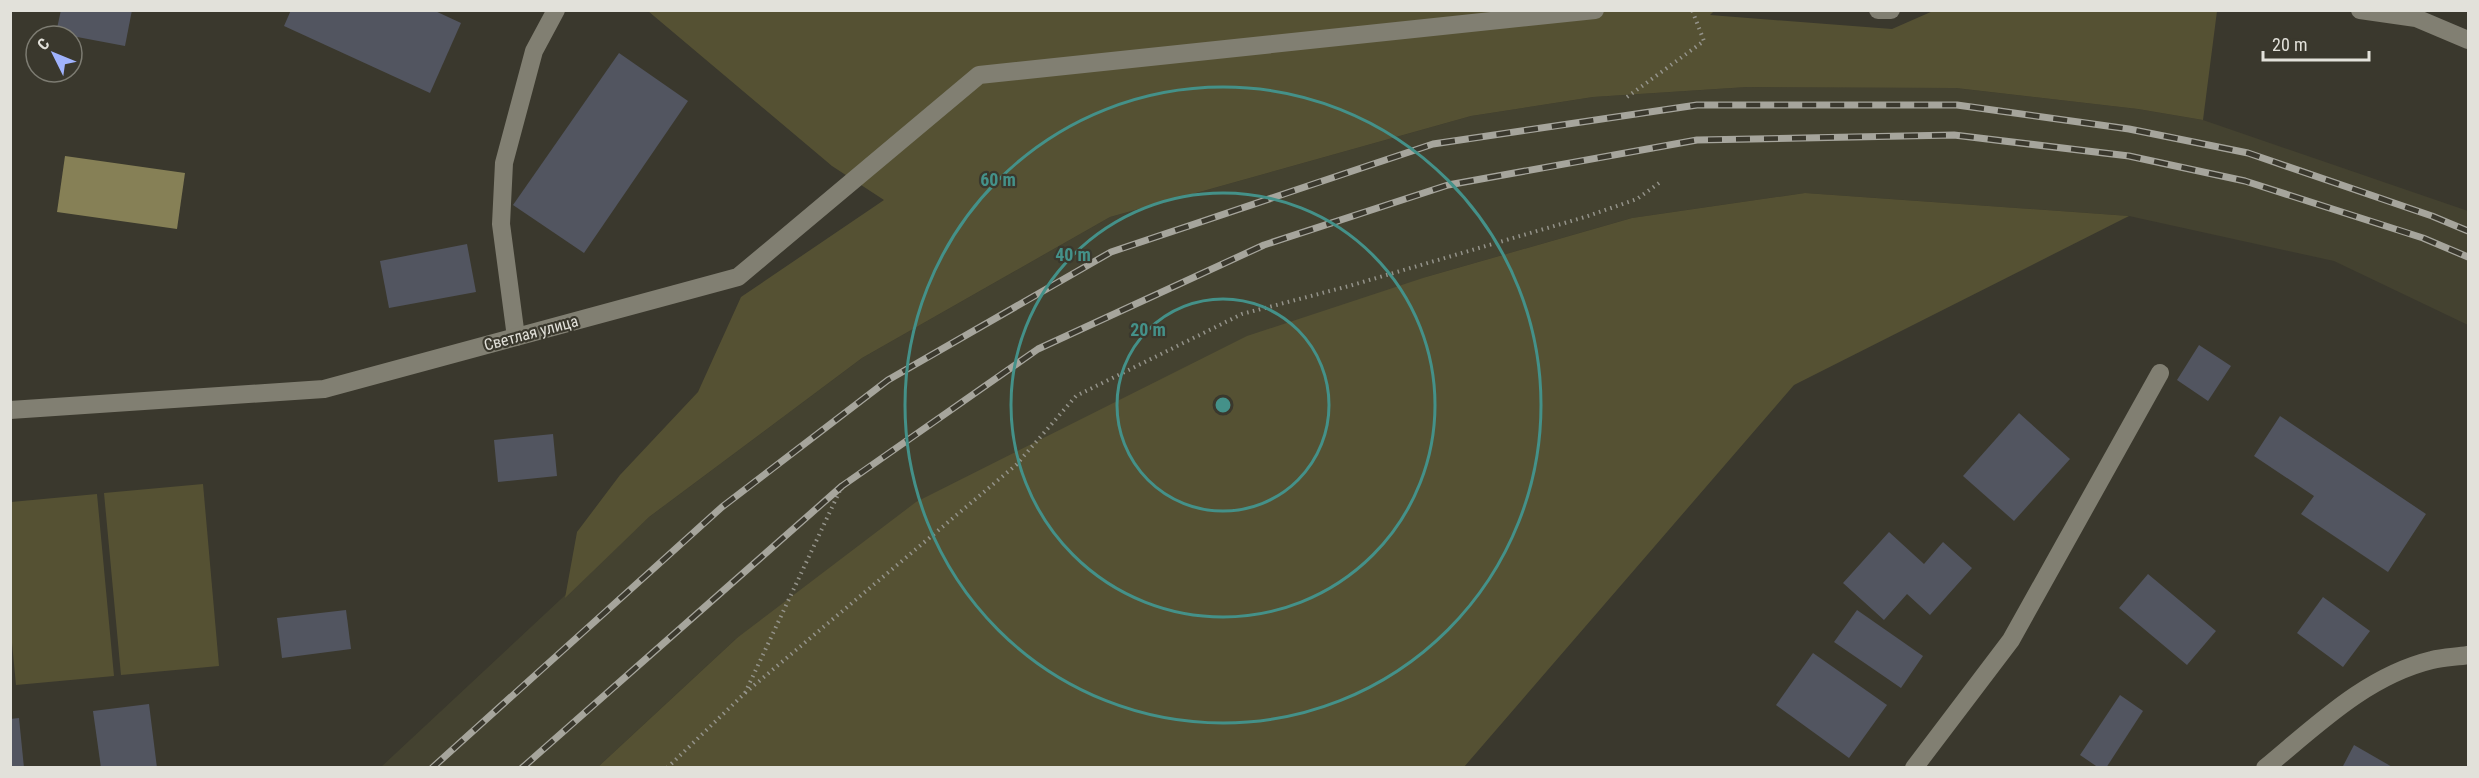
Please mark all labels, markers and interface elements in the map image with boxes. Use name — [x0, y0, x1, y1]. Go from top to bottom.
north arrow — [24, 24, 84, 84]
scale bar — [2263, 24, 2370, 62]
text: С — [33, 34, 53, 54]
text: 20 m — [2272, 34, 2307, 55]
text: 60 m — [980, 169, 1016, 190]
text: 40 m — [1055, 244, 1091, 265]
street label: Светлая улица — [482, 311, 580, 355]
text: 20 m — [1130, 319, 1166, 340]
centre of rings — [1213, 395, 1233, 415]

